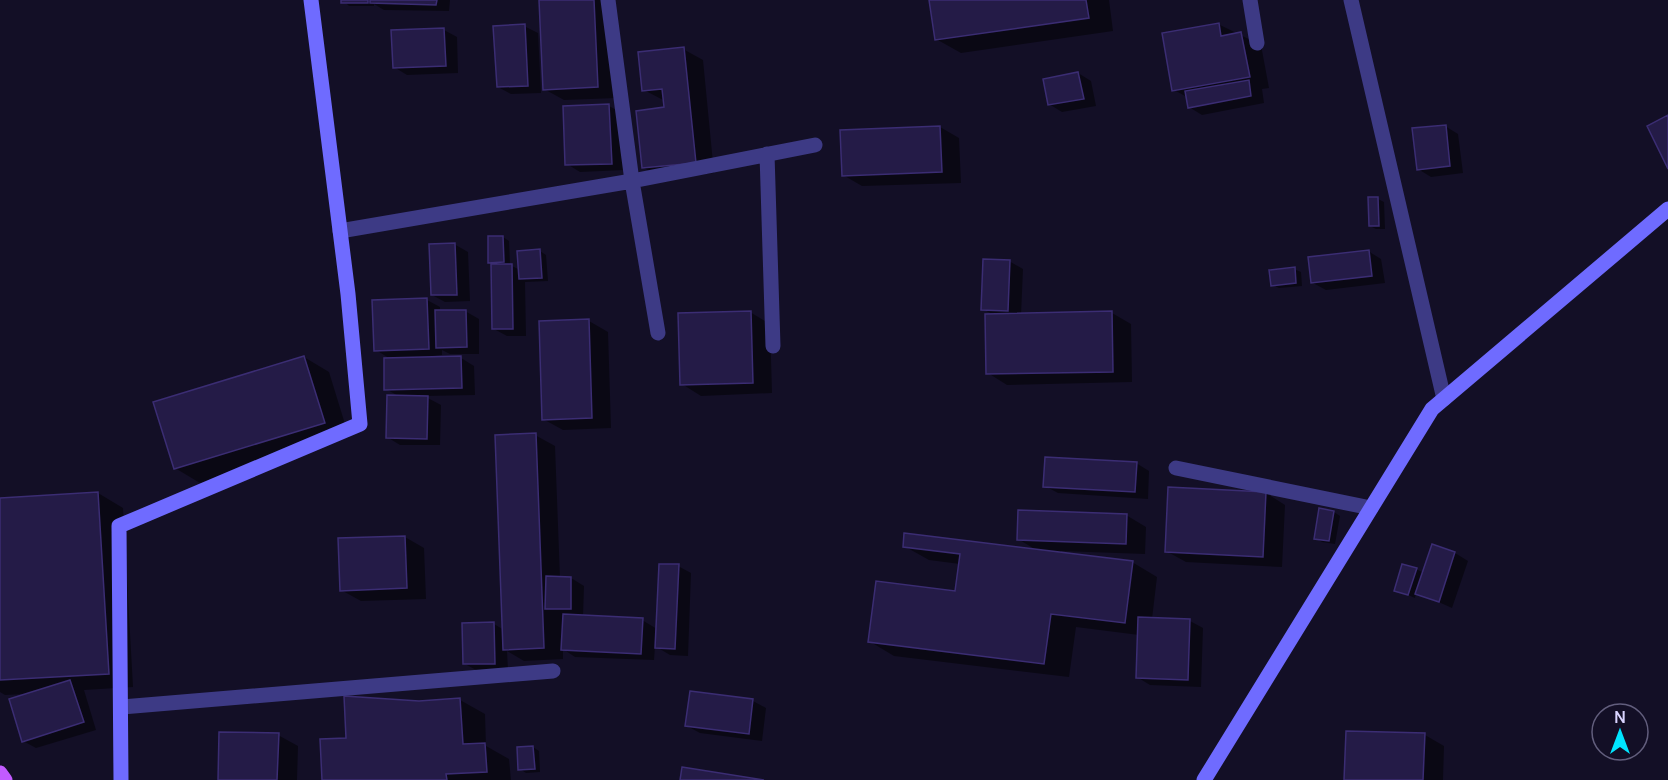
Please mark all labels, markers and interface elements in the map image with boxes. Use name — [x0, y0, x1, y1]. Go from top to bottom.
north arrow — [1590, 702, 1650, 762]
text: N — [1614, 706, 1626, 728]

